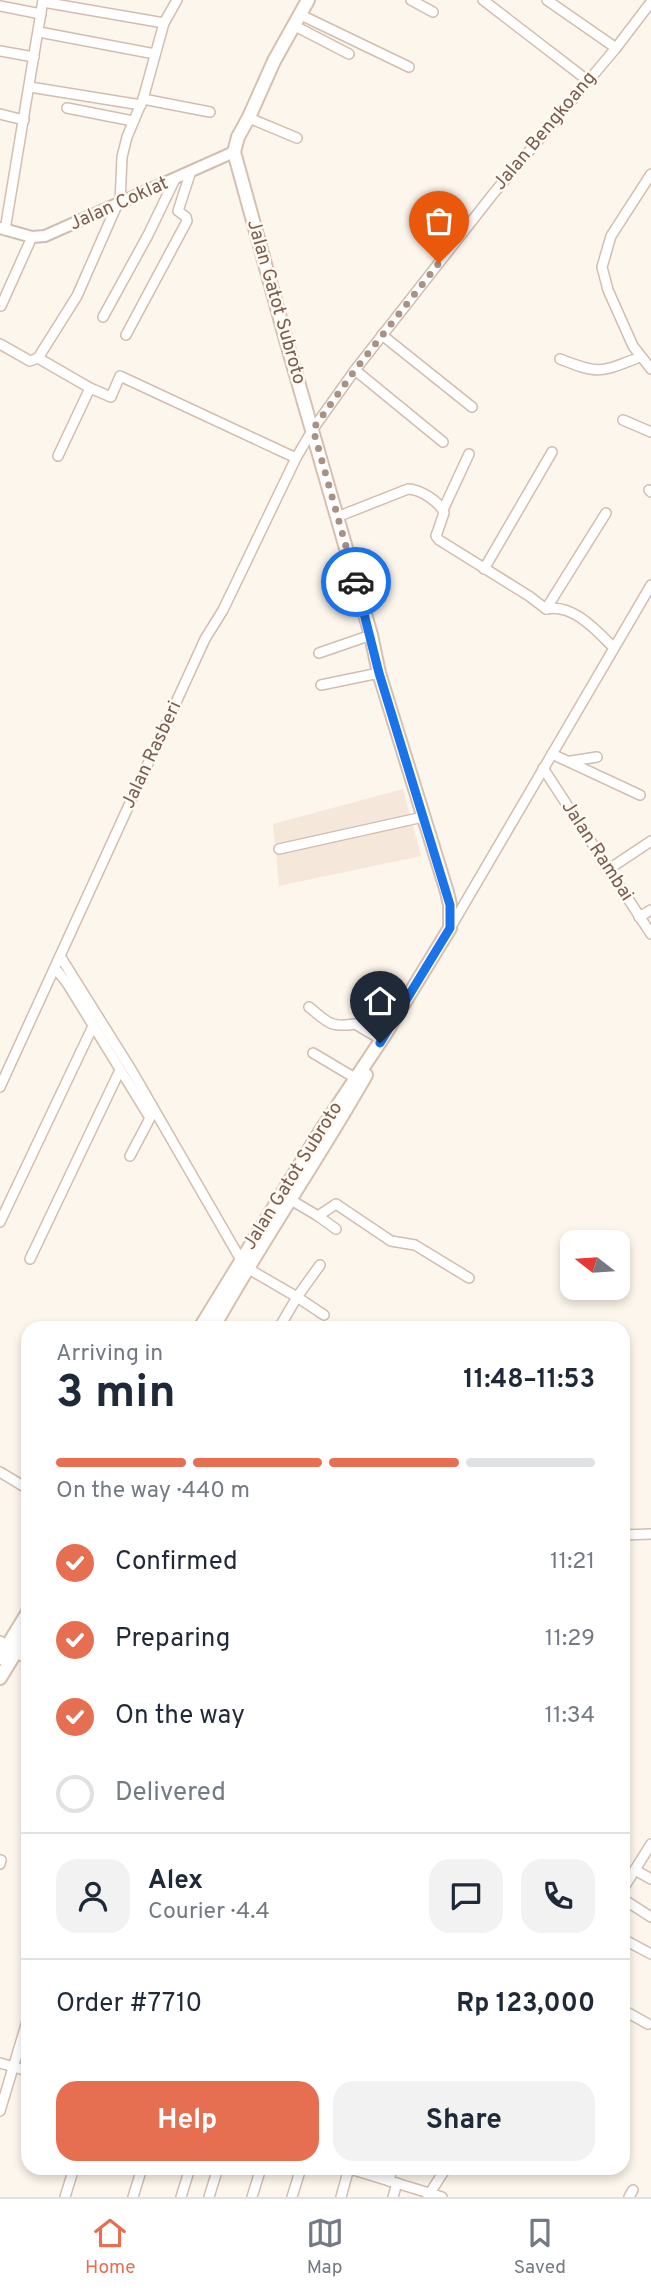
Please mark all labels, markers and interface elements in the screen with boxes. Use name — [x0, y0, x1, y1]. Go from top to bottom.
street label: Jalan Bengkoang — [488, 67, 602, 195]
street label: Jalan Coklat — [66, 172, 172, 236]
pin — [409, 191, 469, 263]
icon: bag — [420, 202, 458, 240]
street label: Jalan Gatot Subroto — [241, 217, 311, 387]
courier — [321, 547, 391, 617]
icon: car — [337, 563, 375, 601]
street label: Jalan Rasberi — [117, 698, 187, 812]
street label: Jalan Rambai — [556, 796, 638, 906]
pin — [350, 971, 410, 1043]
icon: home — [361, 982, 399, 1020]
street label: Jalan Gatot Subroto — [238, 1097, 348, 1255]
north arrow — [560, 1230, 630, 1300]
map controls — [560, 1230, 630, 1300]
text: Arriving in — [56, 1340, 163, 1369]
text: 11:48–11:53 — [463, 1364, 595, 1397]
text: 3 min — [56, 1365, 176, 1424]
text: On the way · 440 m — [56, 1477, 250, 1506]
icon: check — [56, 1544, 94, 1582]
text: Confirmed — [115, 1546, 238, 1579]
text: 11:21 — [550, 1548, 595, 1577]
icon: check — [56, 1621, 94, 1659]
text: Preparing — [115, 1623, 230, 1656]
text: 11:29 — [545, 1625, 595, 1654]
icon: check — [56, 1698, 94, 1736]
text: On the way — [115, 1700, 245, 1733]
text: 11:34 — [545, 1702, 595, 1731]
text: Delivered — [115, 1777, 226, 1810]
button: person — [56, 1859, 130, 1933]
button: chat — [429, 1859, 503, 1933]
button: phone — [521, 1859, 595, 1933]
text: Alex — [148, 1865, 203, 1898]
text: Courier · 4.4 — [148, 1898, 270, 1927]
text: Order #7710 — [56, 1988, 202, 2021]
text: Rp 123,000 — [456, 1988, 595, 2021]
button: Help — [56, 2081, 319, 2161]
button: Share — [333, 2081, 595, 2161]
tab: Home — [85, 2214, 136, 2280]
tab: Map — [306, 2214, 344, 2280]
tab: Saved — [514, 2214, 566, 2280]

